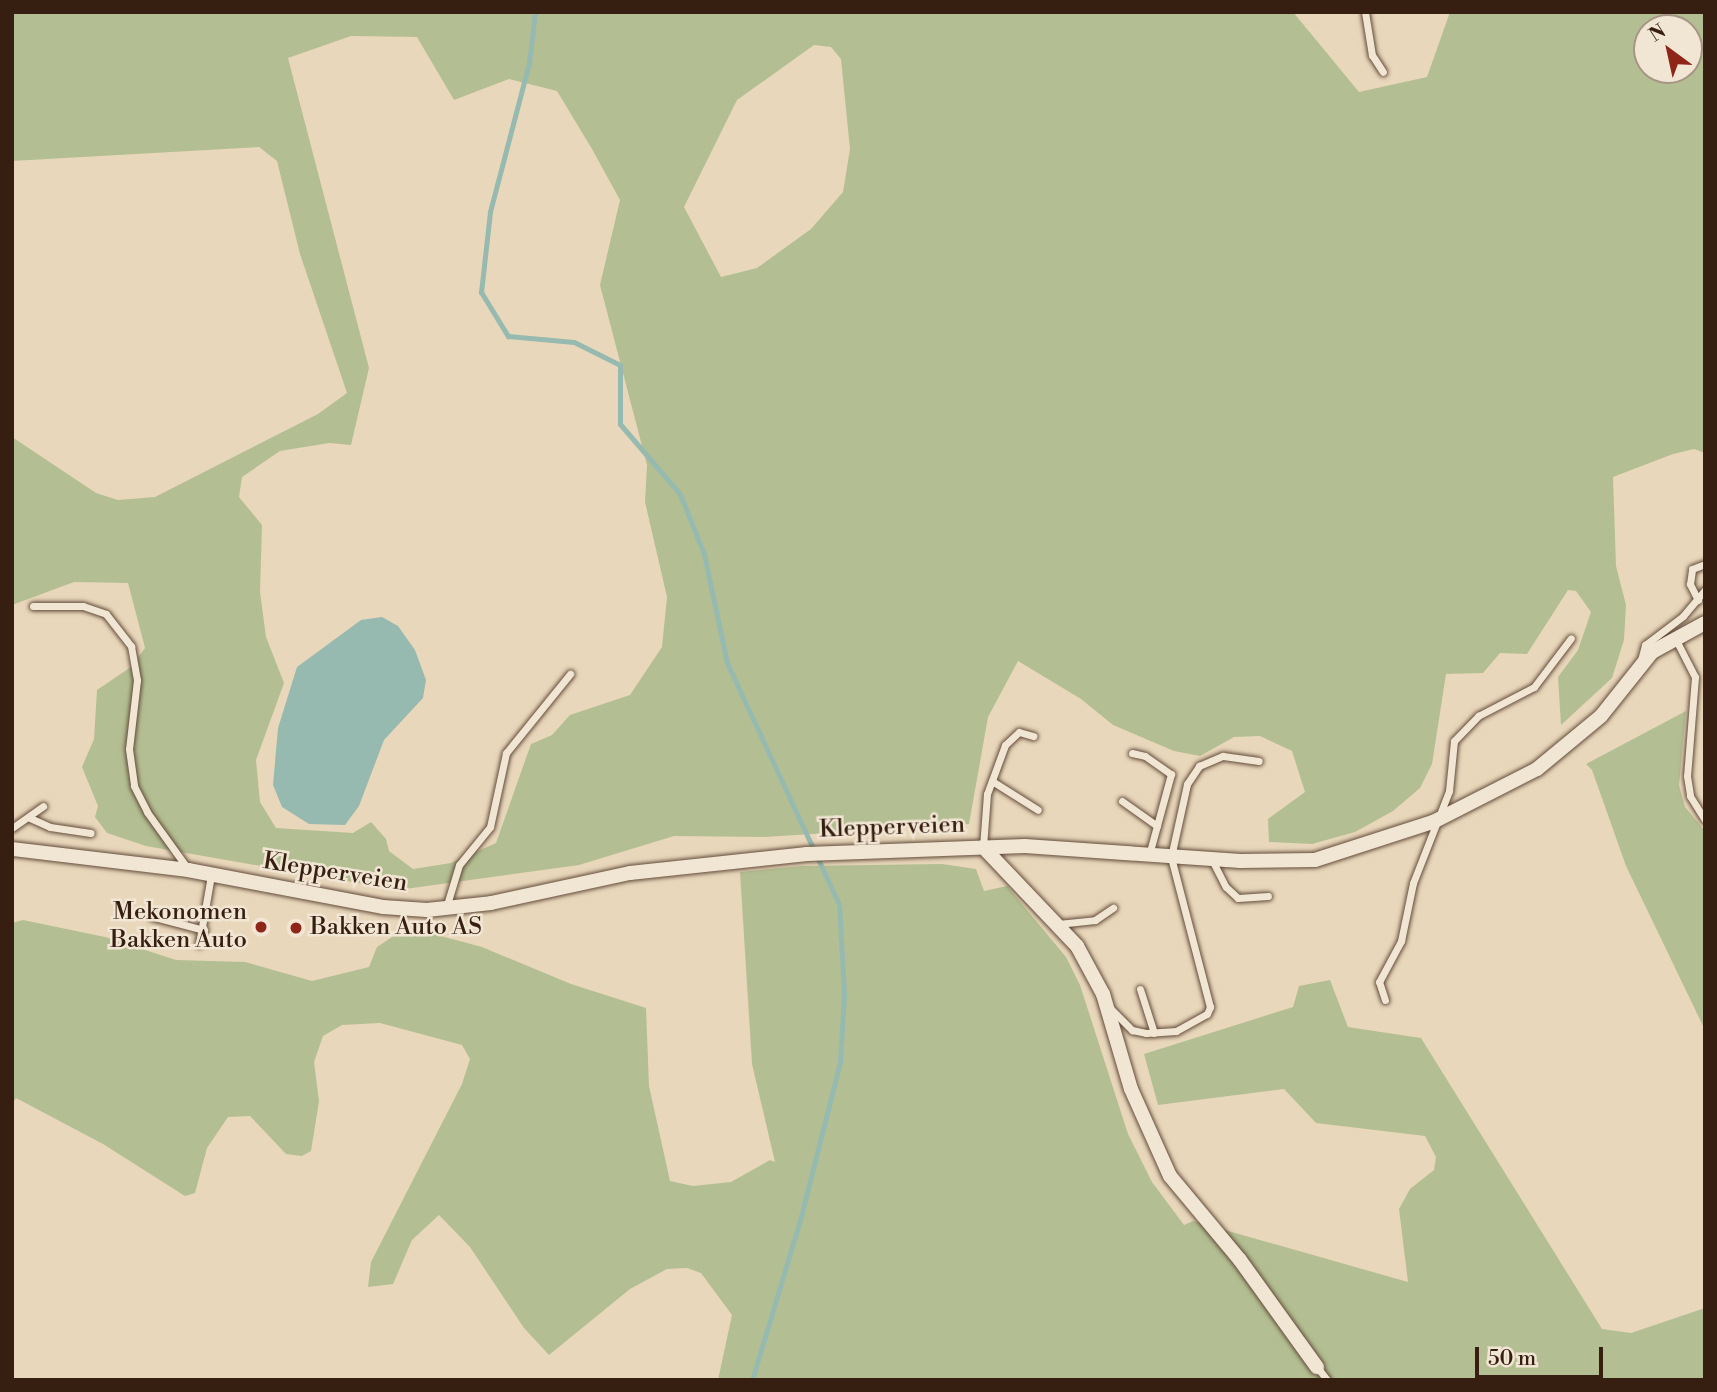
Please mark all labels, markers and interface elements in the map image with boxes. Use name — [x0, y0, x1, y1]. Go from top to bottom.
north arrow — [1633, 14, 1703, 84]
text: N — [1645, 19, 1670, 47]
street label: Klepperveien — [819, 811, 965, 845]
street label: Klepperveien — [261, 847, 409, 899]
place label: Mekonomen Bakken Auto — [110, 899, 247, 955]
place label: Bakken Auto AS — [310, 914, 482, 942]
marker: Mekonomen Bakken Auto — [253, 919, 269, 935]
marker: Bakken Auto AS — [288, 920, 304, 936]
scale bar — [1479, 1332, 1607, 1376]
text: 50 m — [1488, 1346, 1536, 1372]

